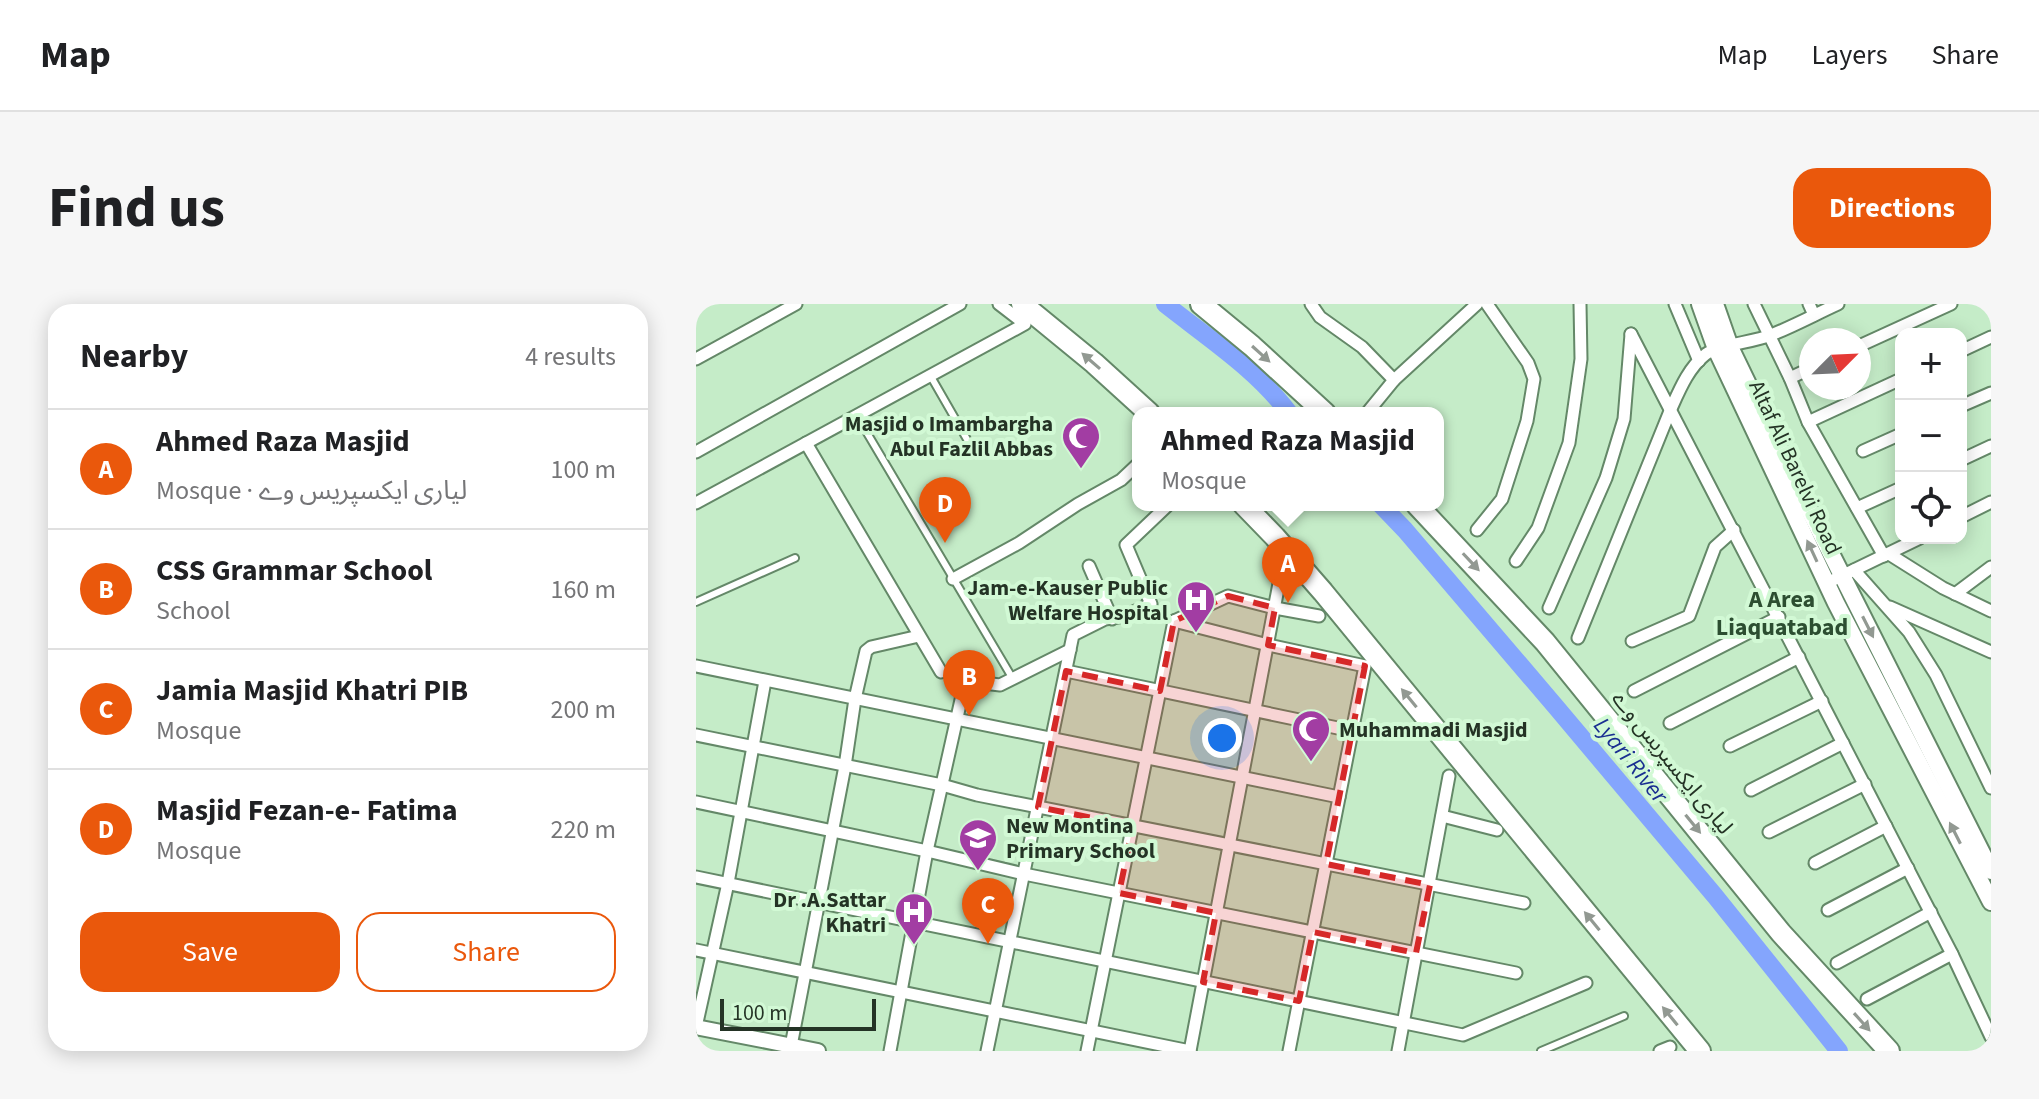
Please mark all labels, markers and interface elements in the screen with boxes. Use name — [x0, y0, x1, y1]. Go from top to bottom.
text: Map — [40, 28, 111, 82]
text: Map — [1717, 35, 1767, 75]
text: Layers — [1811, 35, 1887, 75]
text: Share — [1931, 35, 1999, 75]
button: Directions — [1793, 168, 1991, 248]
text: Find us — [48, 169, 225, 248]
north arrow — [1799, 328, 1871, 400]
map controls — [1895, 328, 1967, 544]
button: + — [1895, 328, 1967, 400]
text: Nearby — [80, 332, 188, 381]
text: 4 results — [525, 338, 616, 375]
one-way arrow — [1251, 345, 1270, 363]
one-way arrow — [1081, 353, 1101, 370]
street label: Altaf Ali Barelvi Road — [1741, 375, 1850, 560]
button: − — [1895, 400, 1967, 472]
popup — [1132, 407, 1444, 511]
place label: Masjid o Imambargha Abul Fazlil Abbas — [845, 408, 1053, 465]
mosque icon: Masjid o Imambargha Abul Fazlil Abbas — [1060, 415, 1102, 470]
text: Ahmed Raza Masjid — [1161, 419, 1415, 462]
text: Ahmed Raza Masjid — [156, 420, 410, 463]
text: A — [99, 451, 113, 488]
text: 100 m — [550, 451, 616, 488]
text: Mosque — [1161, 462, 1246, 499]
text: Mosque · لیاری ایکسپریس وے — [156, 472, 467, 509]
button: locate — [1895, 472, 1967, 544]
pin: D — [919, 477, 971, 543]
pin: A — [1262, 537, 1314, 603]
one-way arrow — [1805, 539, 1819, 563]
text: CSS Grammar School — [156, 549, 432, 592]
one-way arrow — [1461, 552, 1479, 571]
text: B — [98, 571, 114, 608]
text: 160 m — [550, 571, 616, 608]
place label: Jam-e-Kauser Public Welfare Hospital — [967, 572, 1169, 629]
hospital icon: Jam-e-Kauser Public Welfare Hospital — [1175, 579, 1217, 634]
district label: A Area Liaquatabad — [1716, 582, 1848, 645]
text: School — [156, 592, 231, 629]
one-way arrow — [1861, 616, 1875, 639]
pin: B — [943, 650, 995, 716]
text: Jamia Masjid Khatri PIB — [156, 669, 468, 712]
street label: لیاری ایکسپریس وے — [1604, 684, 1740, 841]
one-way arrow — [1402, 688, 1418, 708]
text: C — [98, 691, 114, 728]
text: 200 m — [550, 691, 616, 728]
mosque icon: Muhammadi Masjid — [1290, 708, 1332, 763]
water label: Lyari River — [1585, 710, 1677, 812]
text: Mosque — [156, 712, 241, 749]
place label: Muhammadi Masjid — [1339, 714, 1528, 746]
your location — [1202, 718, 1242, 758]
text: Masjid Fezan-e- Fatima — [156, 789, 458, 832]
place label: New Montina Primary School — [1006, 810, 1156, 867]
text: D — [98, 811, 114, 848]
text: 220 m — [550, 811, 616, 848]
one-way arrow — [1684, 814, 1701, 834]
school or university icon: New Montina Primary School — [957, 817, 999, 872]
one-way arrow — [1949, 821, 1962, 844]
text: Mosque — [156, 832, 241, 869]
pin: C — [962, 878, 1014, 944]
place label: Dr .A.Sattar Khatri — [773, 884, 886, 941]
hospital icon: Dr .A.Sattar Khatri — [893, 891, 935, 946]
one-way arrow — [1584, 911, 1601, 931]
button: Save — [80, 912, 340, 992]
button: Share — [356, 912, 616, 992]
scale bar — [720, 995, 876, 1031]
text: 100 m — [732, 997, 787, 1029]
one-way arrow — [1663, 1006, 1679, 1026]
one-way arrow — [1852, 1012, 1870, 1031]

